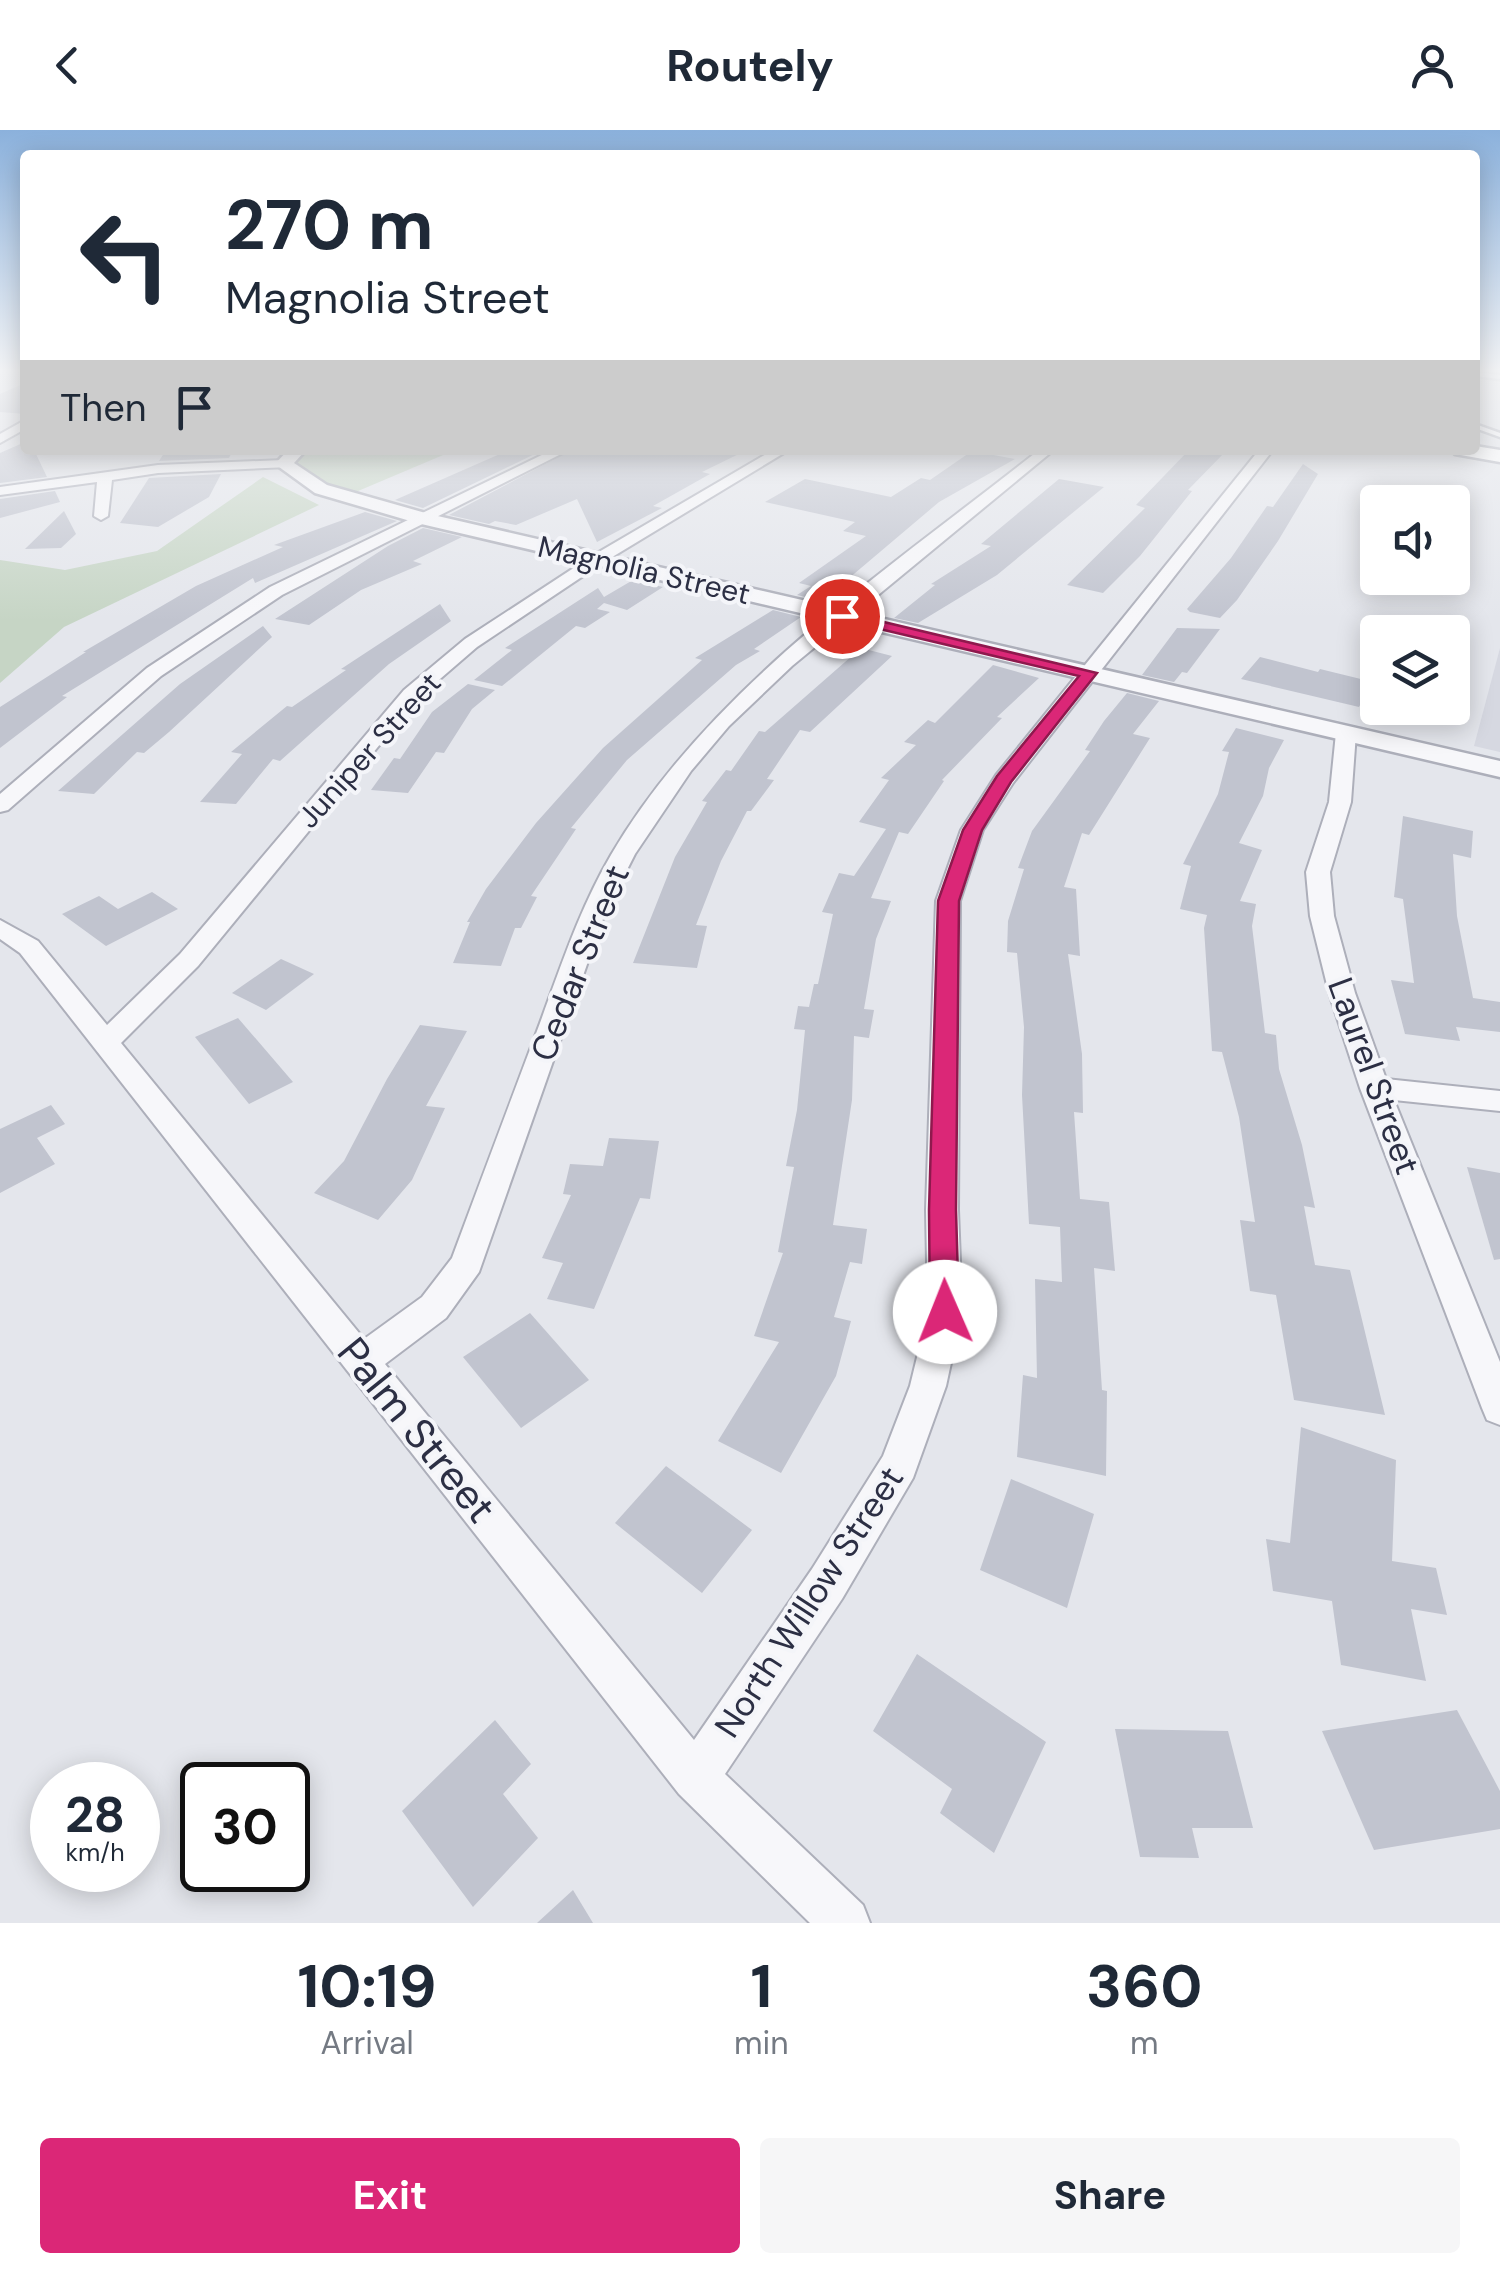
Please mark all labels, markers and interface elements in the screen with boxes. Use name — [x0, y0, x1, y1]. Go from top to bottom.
text: Routely — [666, 36, 834, 95]
icon: back — [40, 38, 95, 93]
icon: person — [1405, 38, 1460, 93]
text: 270 m — [225, 180, 434, 271]
icon: left — [60, 190, 190, 320]
text: Magnolia Street — [225, 268, 550, 327]
icon: arrive — [167, 380, 222, 435]
text: Then — [60, 383, 147, 433]
map controls — [1360, 485, 1470, 725]
button: sound — [1360, 485, 1470, 595]
street label: Magnolia Street — [534, 527, 754, 613]
pin — [800, 574, 885, 659]
icon: arrive — [815, 589, 870, 644]
button: layers — [1360, 615, 1470, 725]
street label: Juniper Street — [289, 664, 449, 836]
street label: Cedar Street — [520, 858, 640, 1068]
street label: Laurel Street — [1317, 971, 1431, 1181]
position arrow — [893, 1260, 997, 1364]
street label: Palm Street — [325, 1326, 509, 1534]
street label: North Willow Street — [704, 1458, 914, 1746]
speed limit sign: 30 — [180, 1762, 310, 1892]
text: 28 — [65, 1782, 125, 1848]
text: km/h — [65, 1836, 125, 1869]
text: 10:19 — [297, 1947, 437, 2026]
text: 1 — [750, 1947, 772, 2026]
text: 360 — [1086, 1947, 1203, 2026]
text: Arrival — [320, 2022, 414, 2064]
text: min — [734, 2022, 789, 2064]
text: m — [1130, 2022, 1159, 2064]
button: Exit — [40, 2138, 740, 2253]
button: Share — [760, 2138, 1460, 2253]

